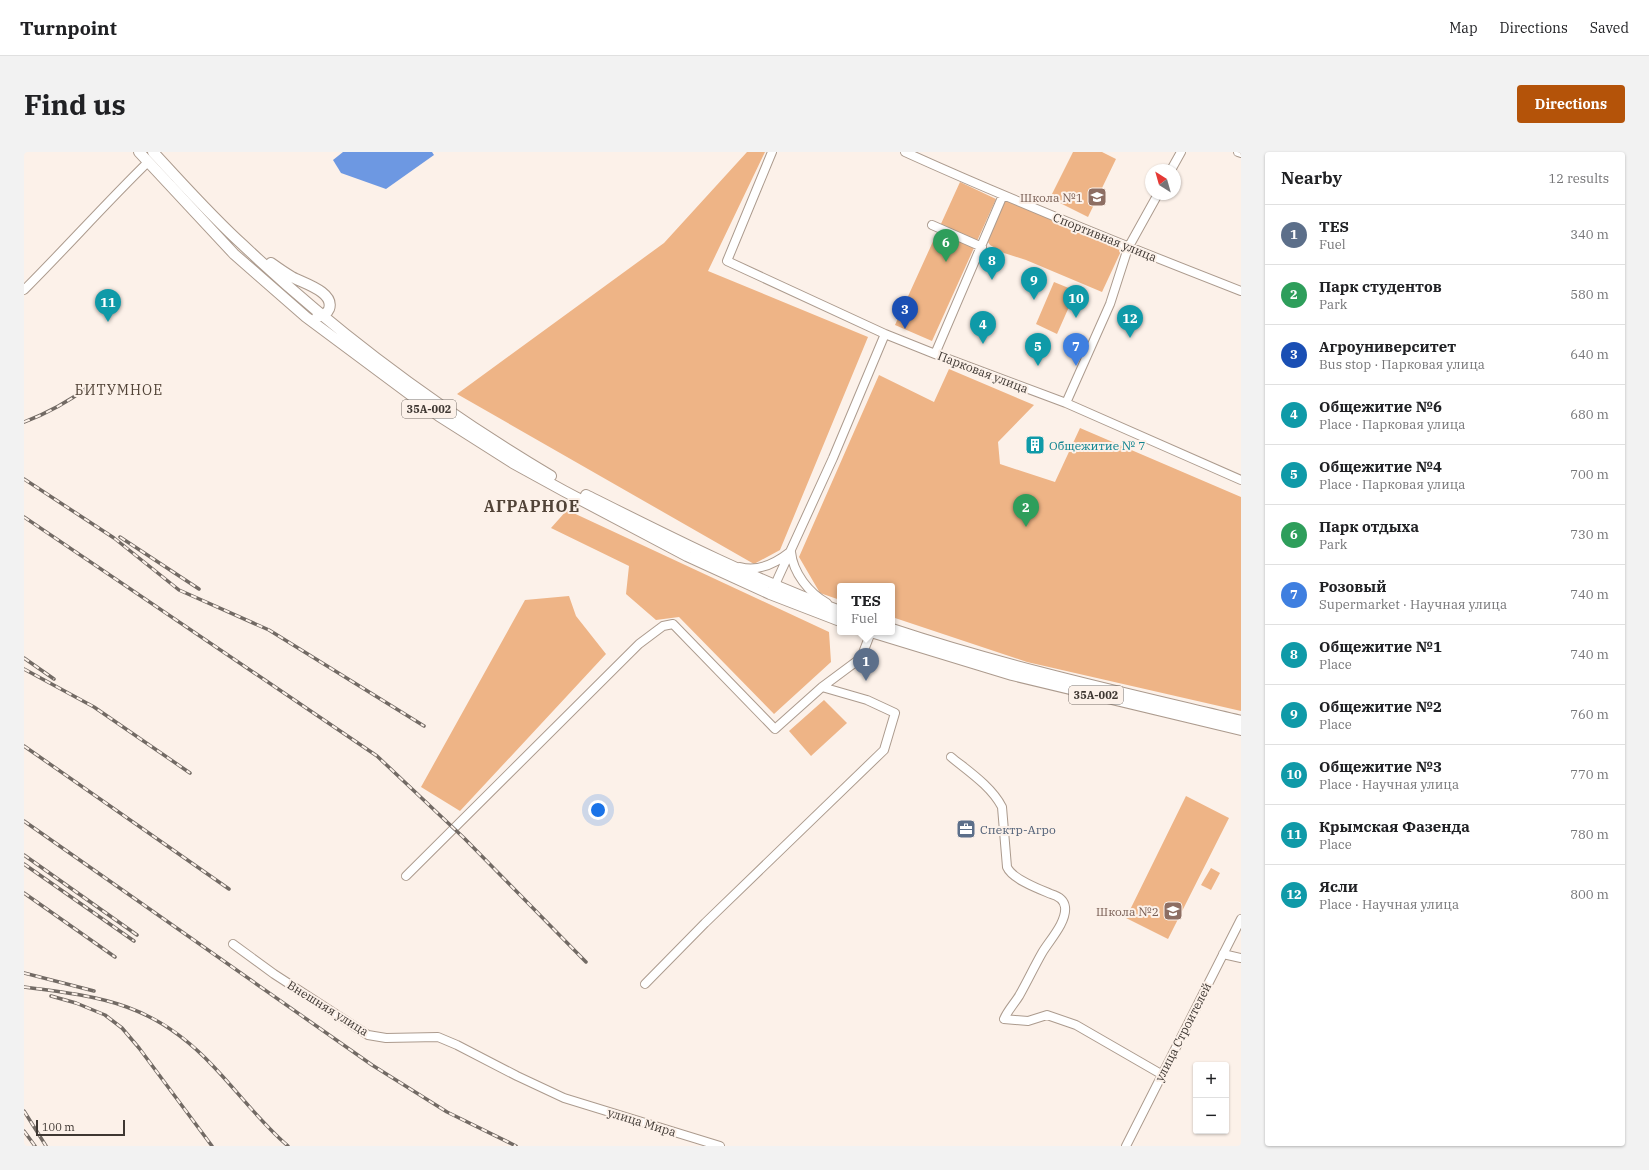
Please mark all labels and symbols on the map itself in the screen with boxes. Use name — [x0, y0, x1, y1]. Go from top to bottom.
north arrow — [1145, 164, 1181, 200]
school or university icon: Школа №1 — [1086, 186, 1108, 208]
place label: Школа №1 — [1020, 190, 1083, 205]
street label: Спортивная улица — [1051, 209, 1159, 265]
pin: 6 — [933, 229, 959, 262]
pin: 8 — [979, 247, 1005, 280]
pin: 9 — [1021, 267, 1047, 300]
pin: 10 — [1063, 285, 1089, 318]
pin: 11 — [95, 289, 121, 322]
pin: 3 — [892, 296, 918, 329]
pin: 12 — [1117, 305, 1143, 338]
pin: 4 — [970, 311, 996, 344]
pin: 5 — [1025, 333, 1051, 366]
pin: 7 — [1063, 333, 1089, 366]
street label: Парковая улица — [936, 348, 1031, 396]
district label: БИТУМНОЕ — [75, 381, 163, 399]
road number: 35А-002 — [402, 400, 456, 418]
building icon: Общежитие № 7 — [1024, 434, 1046, 456]
place label: Общежитие № 7 — [1049, 438, 1145, 453]
pin: 2 — [1013, 494, 1039, 527]
district label: АГРАРНОЕ — [484, 496, 580, 516]
pin: 1 — [853, 648, 879, 681]
road number: 35А-002 — [1069, 686, 1123, 704]
your location — [588, 800, 608, 820]
office icon: Спектр-Агро — [955, 818, 977, 840]
place label: Спектр-Агро — [980, 822, 1056, 837]
school or university icon: Школа №2 — [1162, 900, 1184, 922]
place label: Школа №2 — [1096, 904, 1159, 919]
street label: Внешняя улица — [285, 977, 372, 1039]
street label: улица Строителей — [1152, 980, 1214, 1084]
street label: улица Мира — [606, 1104, 678, 1140]
scale bar — [36, 1118, 125, 1137]

